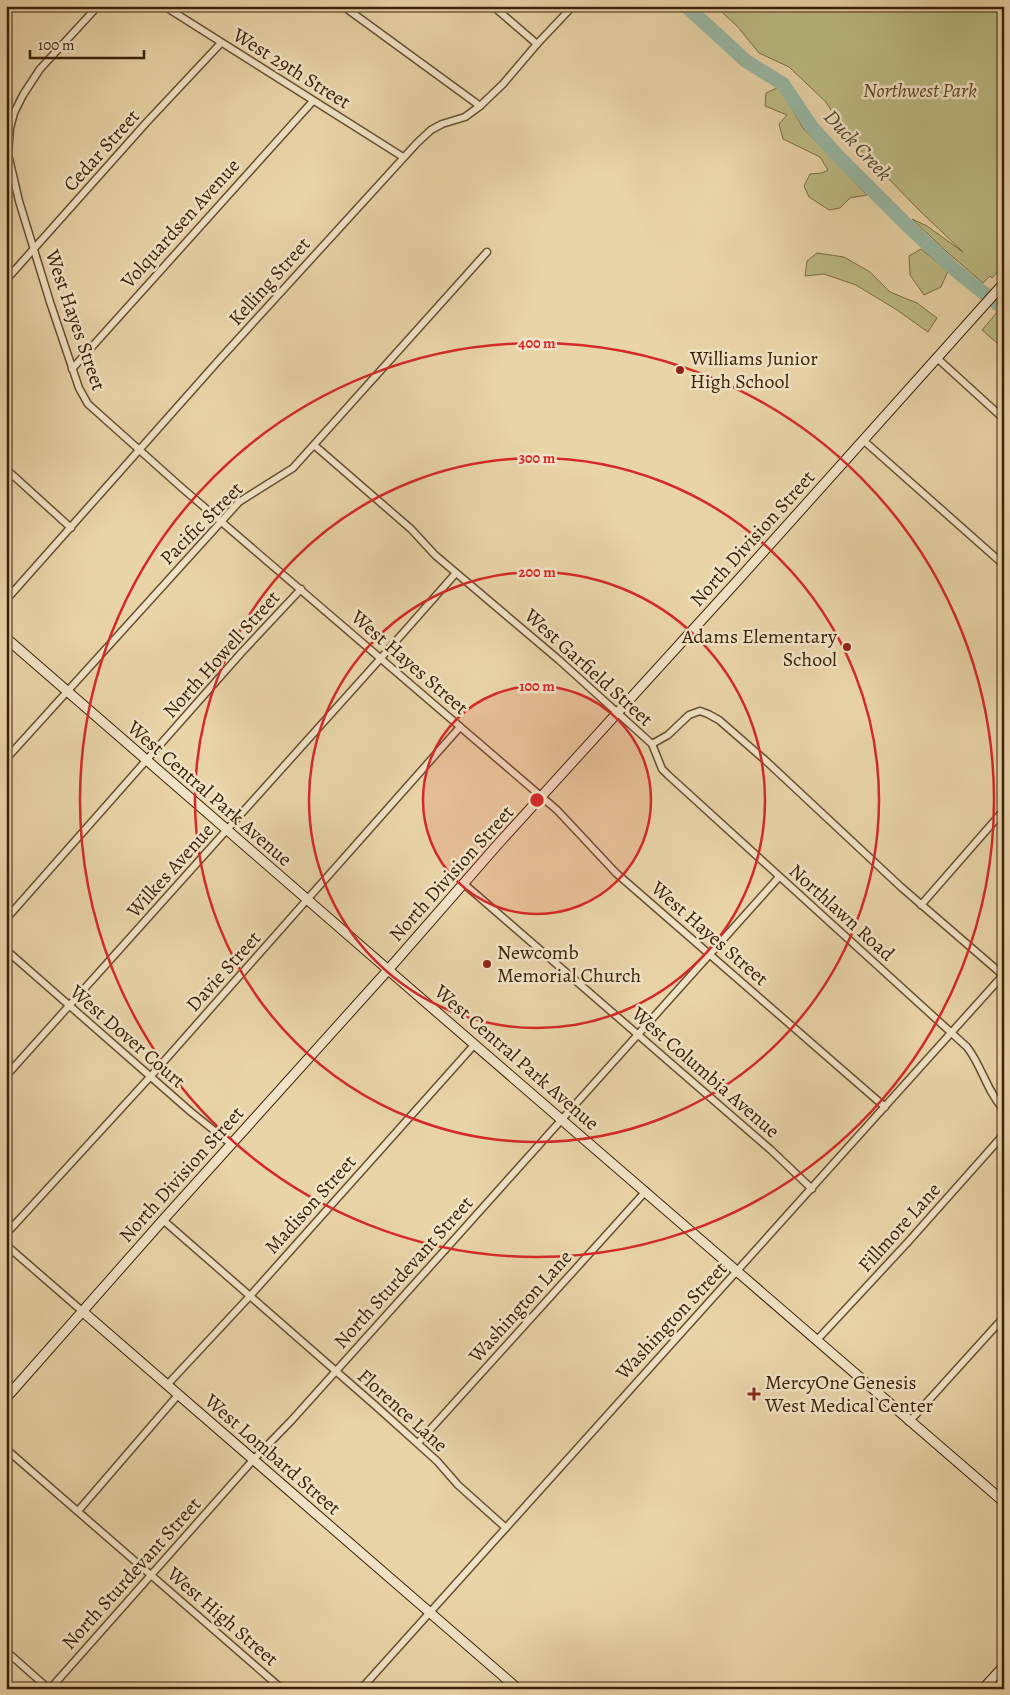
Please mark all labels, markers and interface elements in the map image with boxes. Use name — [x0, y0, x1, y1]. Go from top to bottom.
street label: West 29th Street — [227, 21, 356, 116]
scale bar — [30, 28, 144, 60]
text: 100 m — [38, 35, 75, 55]
park label: Northwest Park — [863, 77, 977, 104]
street label: Cedar Street — [57, 103, 146, 197]
water label: Duck Creek — [818, 103, 898, 187]
street label: Volquardsen Avenue — [114, 153, 246, 295]
street label: Kelling Street — [222, 231, 317, 331]
street label: West Hayes Street — [38, 245, 112, 394]
text: 400 m — [518, 333, 556, 353]
place label: Williams Junior High School — [689, 345, 818, 395]
marker: Williams Junior High School — [674, 364, 686, 376]
text: 300 m — [519, 448, 556, 468]
street label: North Division Street — [684, 464, 821, 612]
street label: Pacific Street — [154, 476, 249, 571]
text: 200 m — [518, 562, 556, 582]
street label: North Howell Street — [157, 585, 286, 724]
street label: West Garfield Street — [518, 602, 659, 733]
street label: West Hayes Street — [345, 603, 474, 721]
place label: Adams Elementary School — [681, 623, 838, 673]
marker: Adams Elementary School — [841, 641, 853, 653]
text: 100 m — [519, 676, 555, 696]
street label: West Central Park Avenue — [121, 714, 298, 872]
centre of rings — [528, 791, 546, 809]
street label: North Division Street — [383, 799, 520, 947]
street label: Wilkes Avenue — [120, 817, 220, 924]
street label: Northlawn Road — [783, 858, 900, 967]
street label: West Hayes Street — [645, 874, 774, 992]
street label: Davie Street — [180, 925, 267, 1017]
place label: Newcomb Memorial Church — [497, 939, 642, 989]
marker: Newcomb Memorial Church — [481, 958, 493, 970]
street label: West Dover Court — [63, 978, 191, 1094]
street label: West Central Park Avenue — [428, 978, 605, 1136]
street label: West Columbia Avenue — [625, 1000, 785, 1144]
street label: North Division Street — [113, 1100, 250, 1248]
street label: Madison Street — [259, 1149, 362, 1260]
street label: Fillmore Lane — [852, 1177, 947, 1278]
street label: North Sturdevant Street — [328, 1190, 479, 1354]
street label: Washington Lane — [462, 1244, 578, 1369]
street label: Washington Street — [609, 1255, 733, 1386]
street label: Florence Lane — [352, 1363, 454, 1458]
place label: MercyOne Genesis West Medical Center — [764, 1369, 934, 1419]
street label: West Lombard Street — [198, 1387, 347, 1521]
marker: MercyOne Genesis West Medical Center — [747, 1387, 761, 1401]
street label: North Sturdevant Street — [56, 1491, 207, 1655]
street label: West High Street — [161, 1560, 284, 1672]

